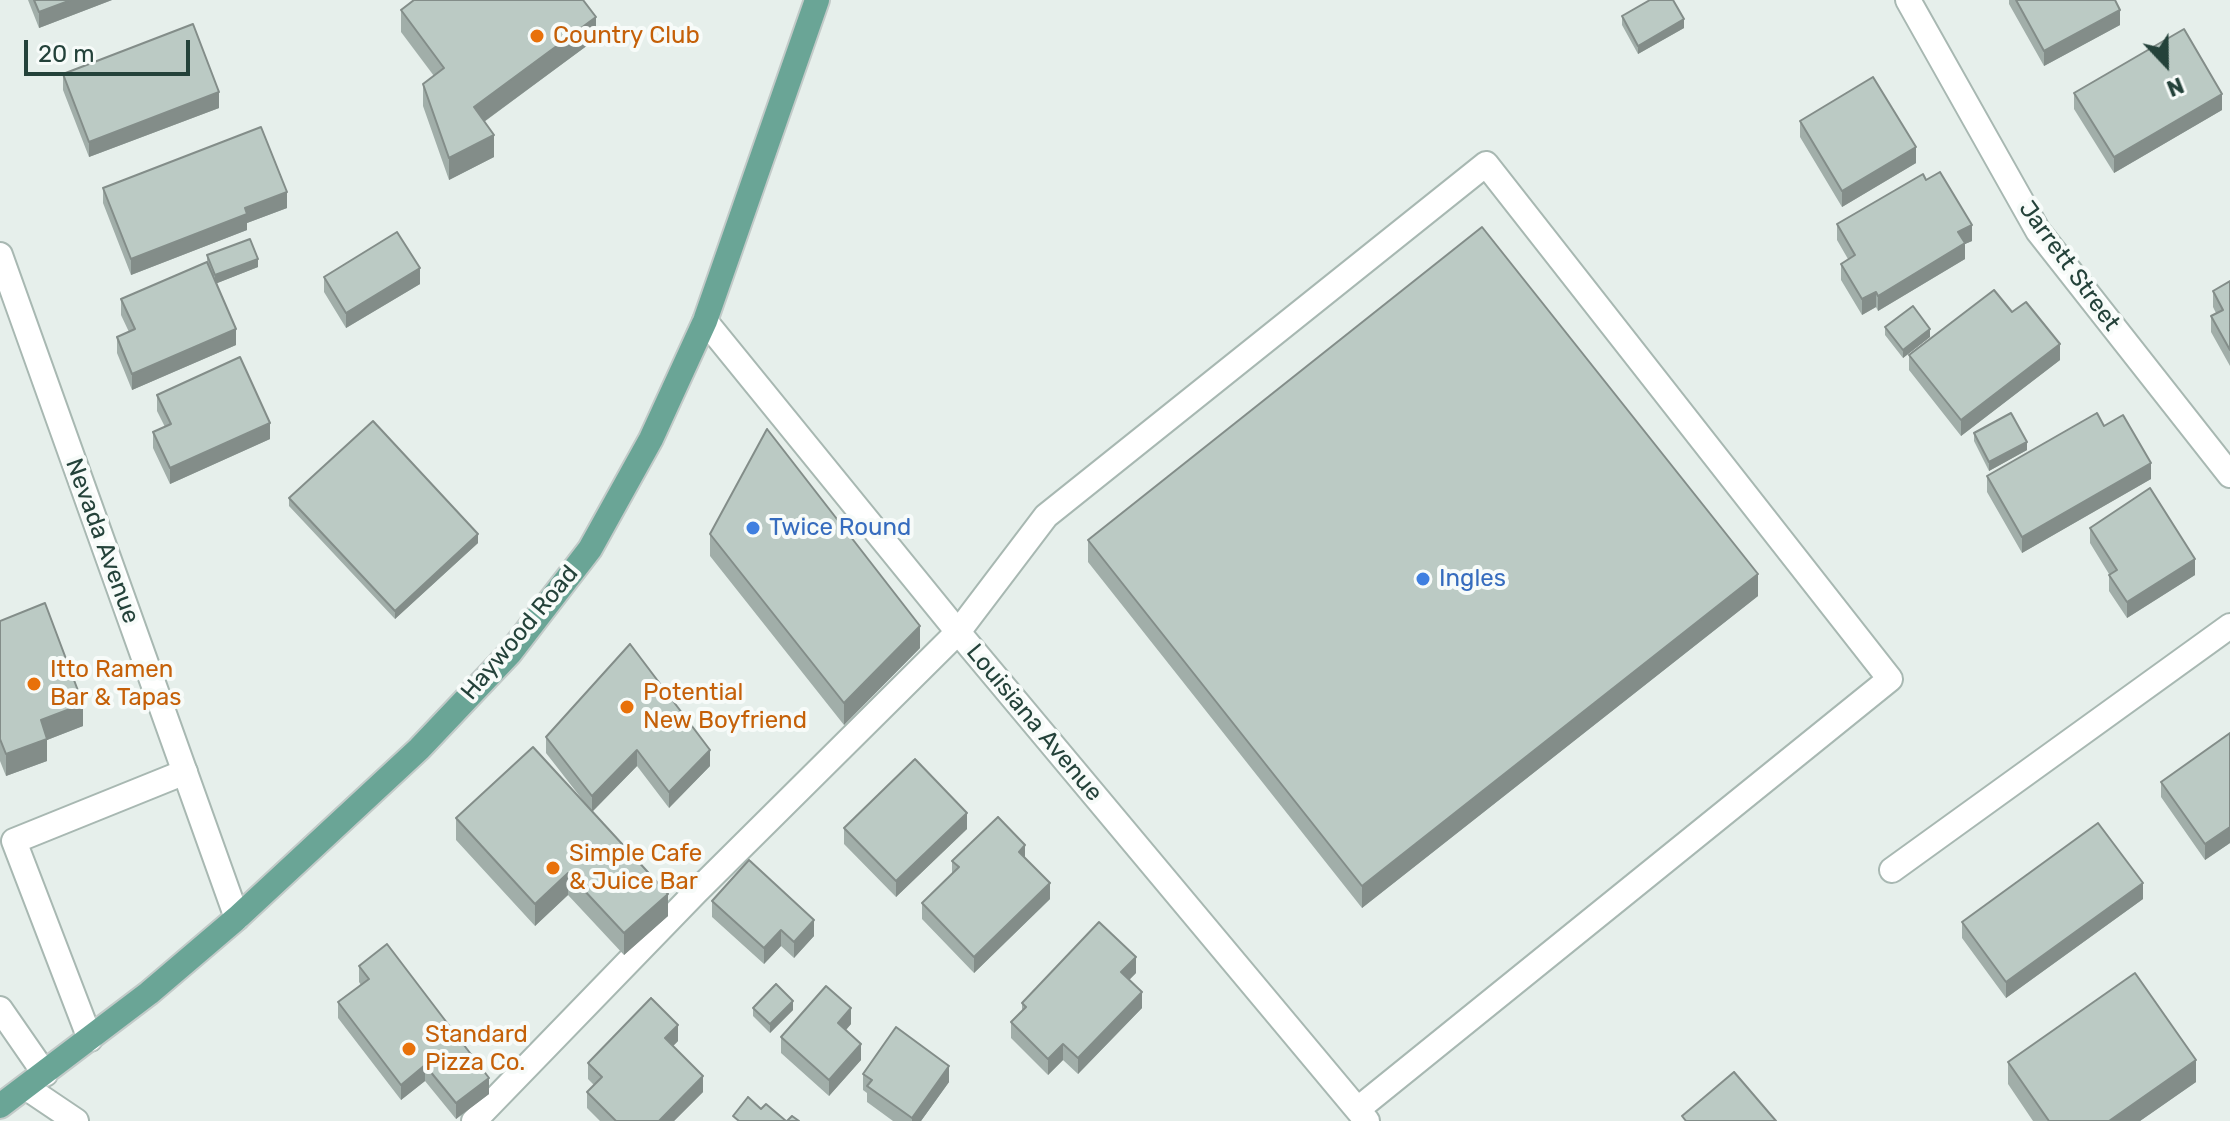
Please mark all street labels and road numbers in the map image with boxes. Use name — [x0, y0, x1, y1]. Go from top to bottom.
street label: Jarrett Street — [2012, 195, 2126, 337]
street label: Nevada Avenue — [59, 455, 145, 627]
street label: Haywood Road — [455, 560, 585, 706]
street label: Louisiana Avenue — [960, 639, 1108, 807]

